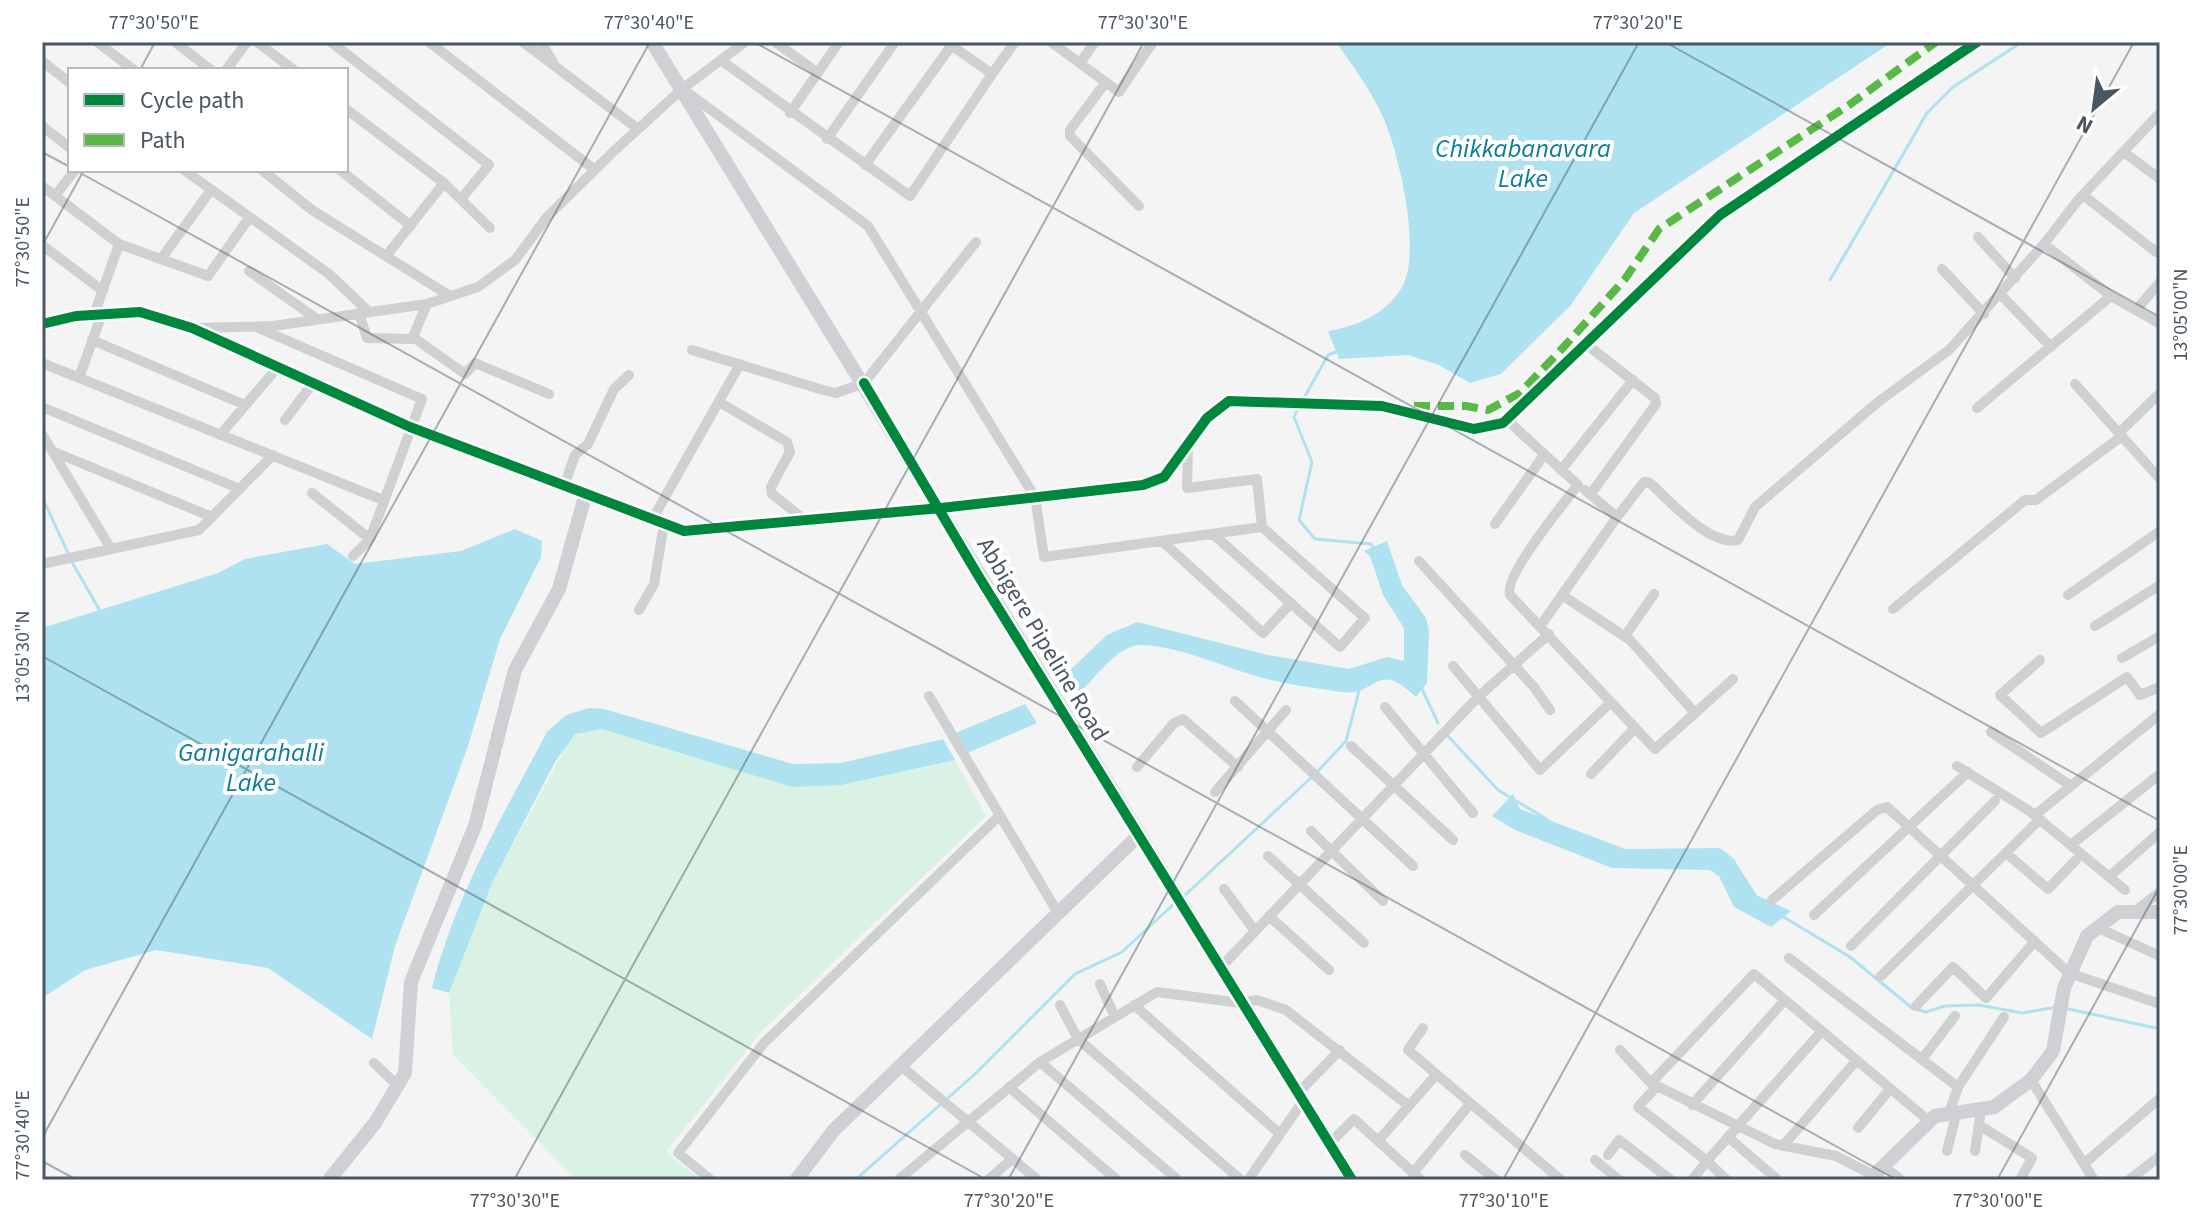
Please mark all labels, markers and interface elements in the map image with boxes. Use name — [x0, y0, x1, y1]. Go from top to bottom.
text: 77°30'50"E — [109, 9, 199, 37]
text: 77°30'40"E — [604, 9, 694, 37]
text: 77°30'30"E — [1098, 9, 1188, 37]
text: 77°30'20"E — [1593, 9, 1683, 37]
legend — [68, 68, 348, 172]
north arrow — [2054, 68, 2134, 148]
text: Cycle path — [140, 83, 244, 118]
text: N — [2071, 107, 2099, 142]
text: Path — [140, 123, 186, 158]
water label: Chikkabanavara Lake — [1435, 130, 1611, 197]
text: 77°30'50"E — [9, 197, 37, 287]
text: 13°05'00"N — [2167, 269, 2195, 361]
street label: Abbigere Pipeline Road — [968, 531, 1117, 748]
text: 13°05'30"N — [9, 611, 37, 703]
water label: Ganigarahalli Lake — [178, 734, 325, 801]
text: 77°30'00"E — [2167, 845, 2195, 935]
text: 77°30'40"E — [9, 1090, 37, 1180]
text: 77°30'30"E — [470, 1187, 560, 1215]
text: 77°30'20"E — [964, 1187, 1054, 1215]
text: 77°30'10"E — [1459, 1187, 1549, 1215]
text: 77°30'00"E — [1953, 1187, 2043, 1215]

